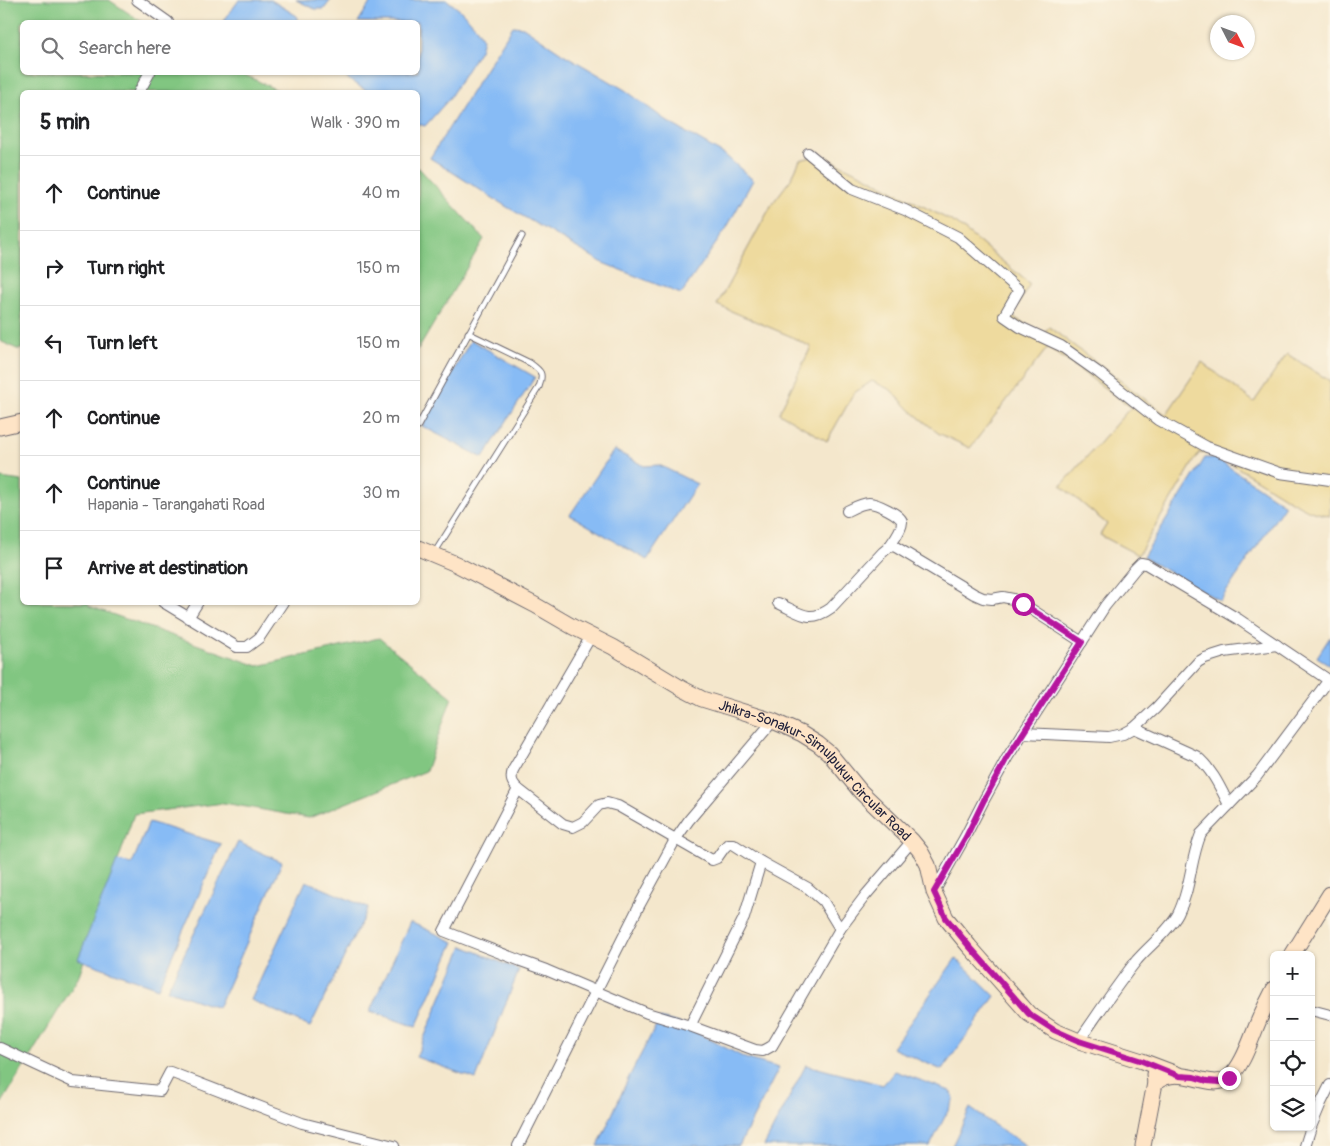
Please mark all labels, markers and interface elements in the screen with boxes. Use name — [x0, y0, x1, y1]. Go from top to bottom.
north arrow — [1210, 15, 1255, 60]
search box — [20, 20, 420, 75]
icon: search — [38, 34, 66, 62]
text: Search here — [78, 36, 171, 60]
text: 5 min — [40, 109, 90, 136]
text: Walk · 390 m — [311, 113, 400, 133]
icon: ahead — [40, 179, 68, 207]
text: Continue — [87, 181, 160, 205]
text: 40 m — [362, 183, 400, 203]
icon: right — [40, 254, 68, 282]
text: Turn right — [87, 256, 165, 280]
text: 150 m — [356, 258, 400, 278]
icon: left — [40, 329, 68, 357]
text: Turn left — [87, 331, 157, 355]
text: 150 m — [356, 333, 400, 353]
icon: ahead — [40, 404, 68, 432]
text: Continue — [87, 406, 160, 430]
text: 20 m — [362, 408, 400, 428]
text: Continue — [87, 471, 160, 495]
icon: ahead — [40, 479, 68, 507]
text: 30 m — [362, 483, 400, 503]
text: Hapania - Tarangahati Road — [87, 495, 265, 515]
icon: arrive — [40, 554, 68, 582]
text: Arrive at destination — [87, 556, 248, 580]
route start — [1012, 593, 1035, 616]
street label: Jhikra-Sonakur-Simulpukur Circular Road — [717, 696, 915, 844]
map controls — [1270, 951, 1315, 1131]
button: + — [1270, 951, 1315, 996]
button: − — [1270, 996, 1315, 1041]
button: locate — [1270, 1041, 1315, 1086]
route end — [1218, 1067, 1241, 1090]
button: layers — [1270, 1086, 1315, 1131]

